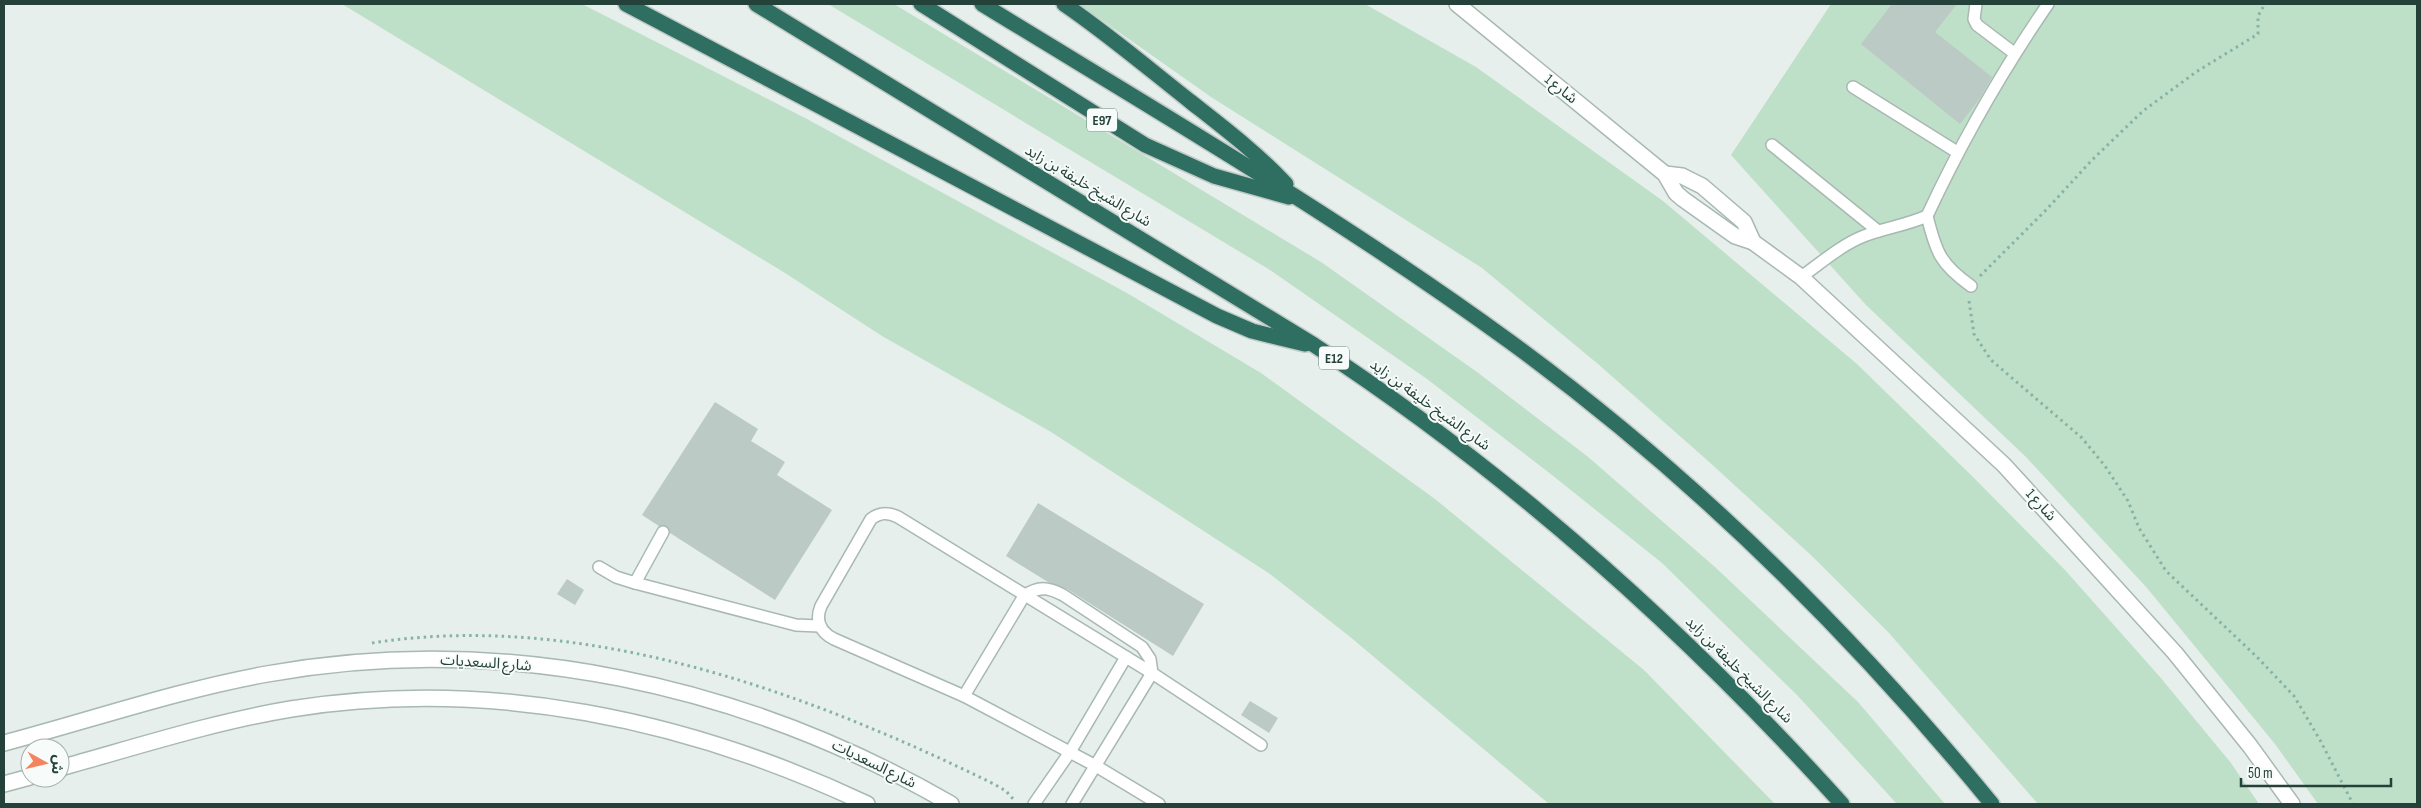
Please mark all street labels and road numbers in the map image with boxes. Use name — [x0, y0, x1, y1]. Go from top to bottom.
street label: شارع 1 — [1539, 70, 1581, 110]
road number: E97 — [1087, 108, 1117, 132]
street label: شارع الشيخ خليفة بن زايد — [1020, 141, 1155, 233]
road number: E12 — [1319, 346, 1349, 369]
street label: شارع الشيخ خليفة بن زايد — [1365, 355, 1494, 457]
street label: شارع 1 — [2020, 485, 2061, 527]
street label: شارع الشيخ خليفة بن زايد — [1680, 612, 1797, 729]
street label: شارع السعديات — [440, 650, 532, 678]
street label: شارع السعديات — [828, 735, 919, 794]

